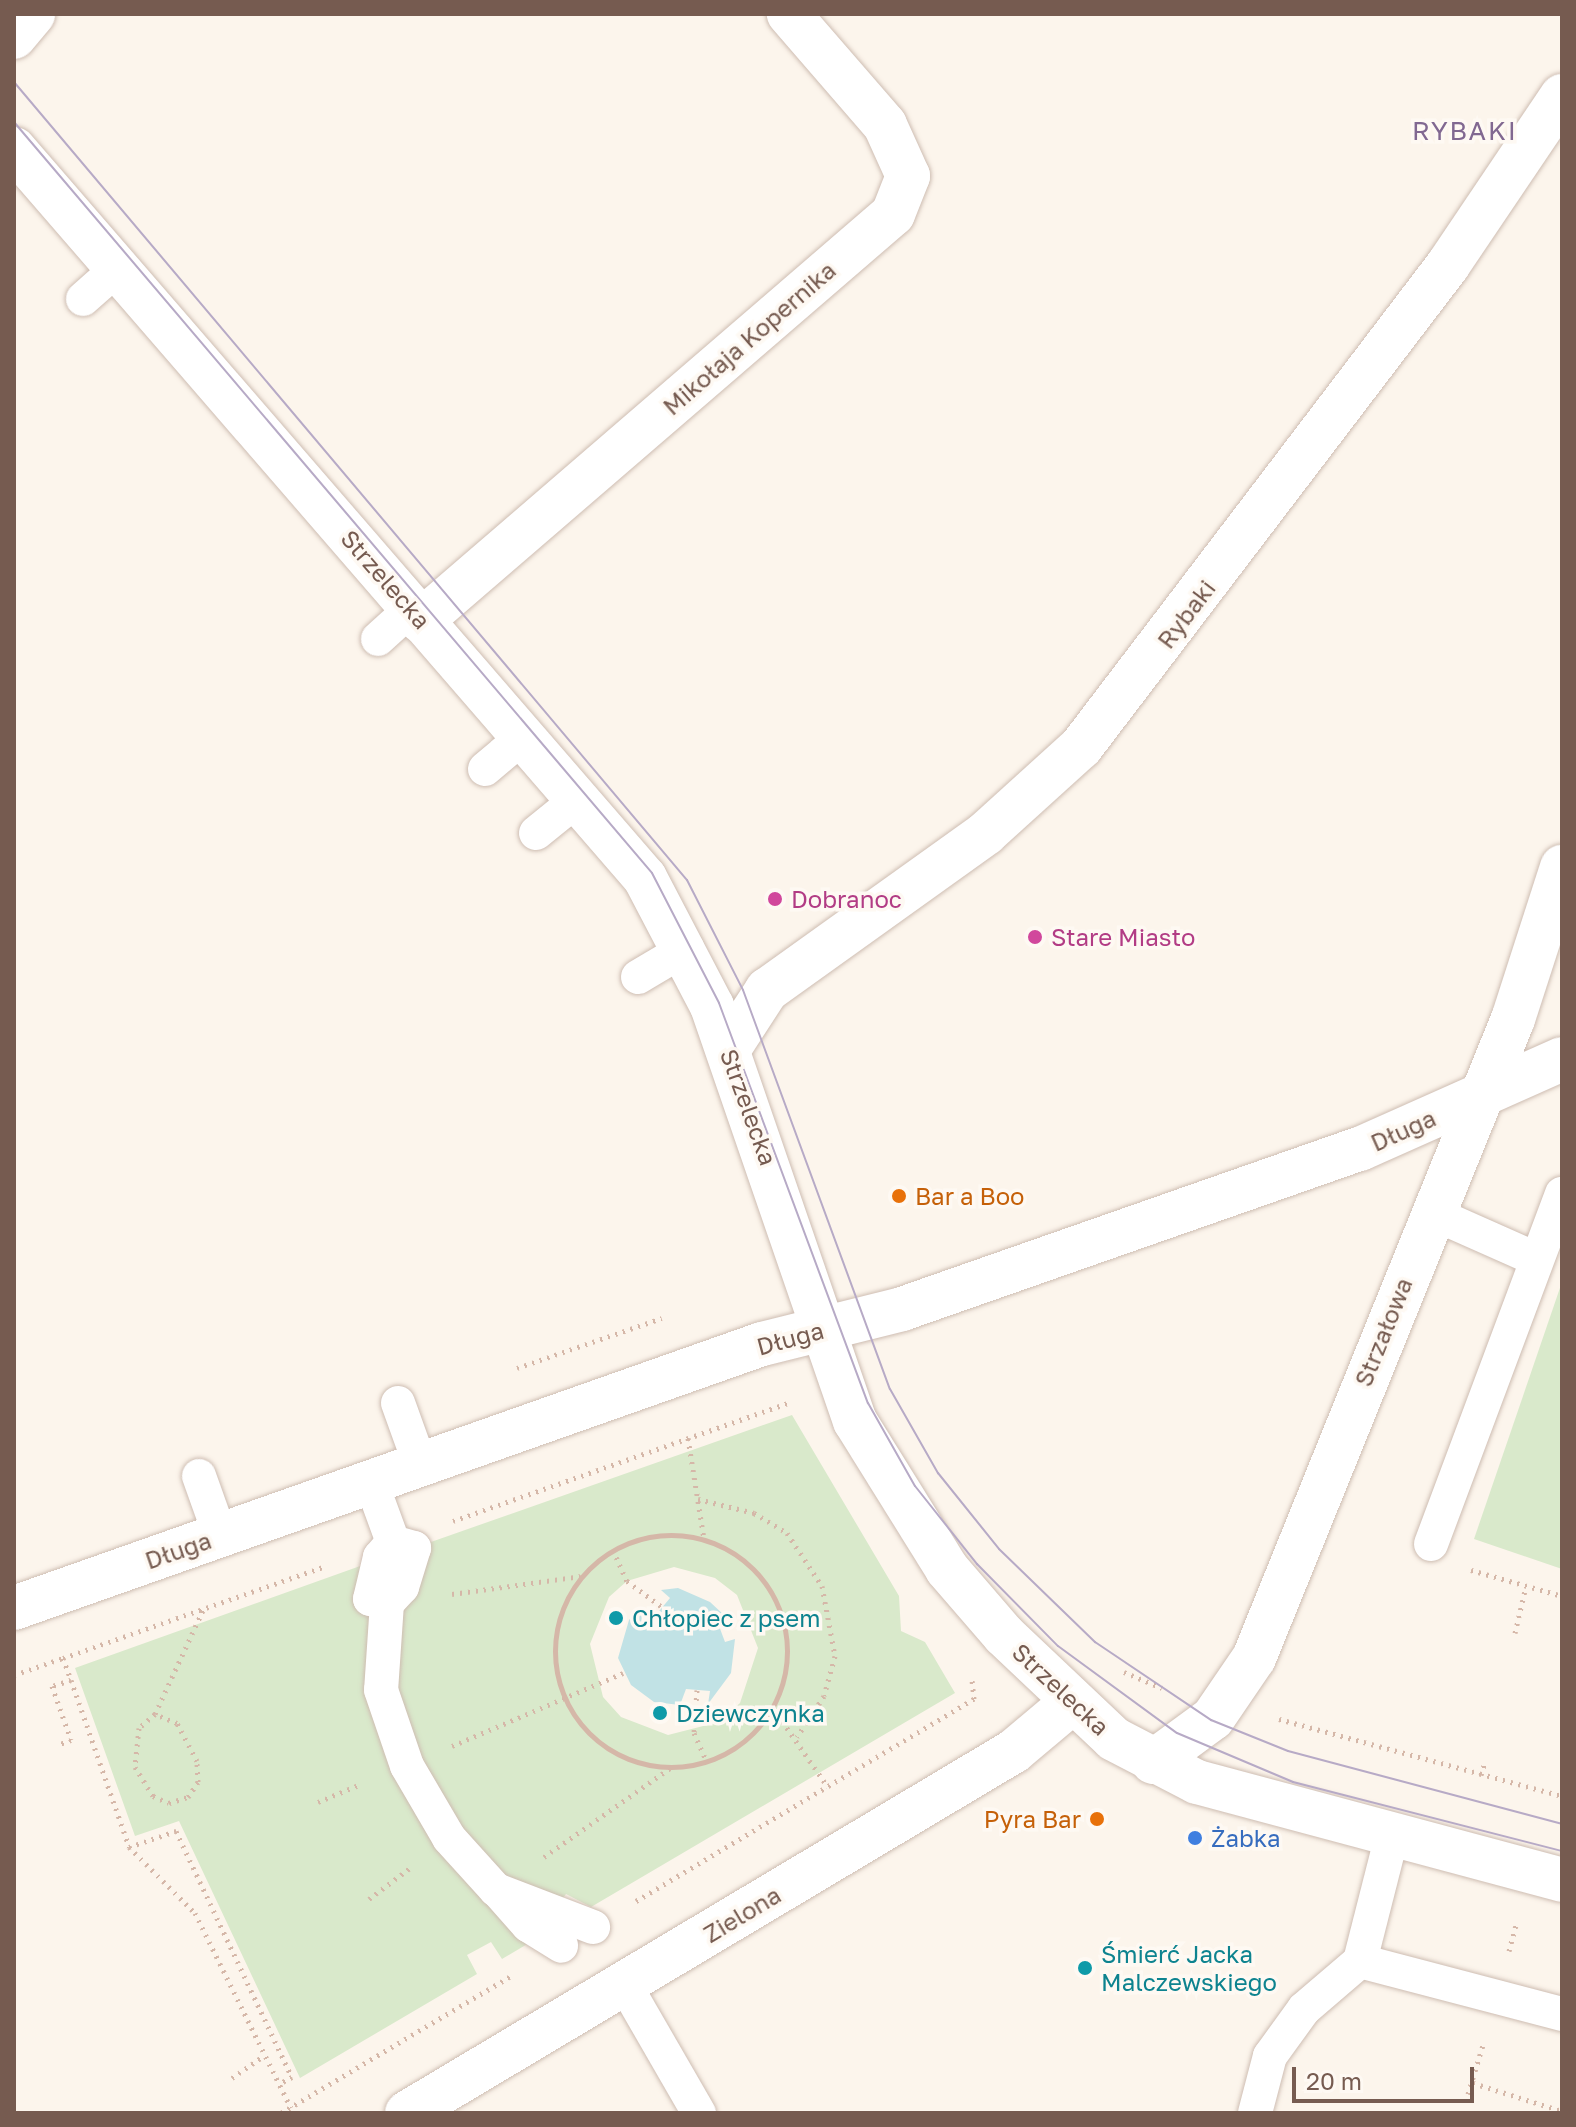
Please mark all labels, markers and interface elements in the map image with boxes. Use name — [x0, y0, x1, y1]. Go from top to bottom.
district label: RYBAKI — [1412, 115, 1518, 147]
street label: Mikołaja Kopernika — [657, 255, 841, 421]
street label: Strzelecka — [335, 524, 437, 634]
street label: Rybaki — [1151, 574, 1221, 654]
place label: Dobranoc — [791, 885, 902, 913]
marker: Dobranoc — [766, 890, 784, 908]
place label: Stare Miasto — [1051, 923, 1195, 951]
marker: Stare Miasto — [1026, 928, 1044, 946]
street label: Strzelecka — [715, 1045, 783, 1169]
street label: Długa — [1366, 1103, 1440, 1157]
place label: Bar a Boo — [915, 1182, 1024, 1210]
marker: Bar a Boo — [890, 1187, 908, 1205]
street label: Strzałowa — [1348, 1274, 1418, 1390]
street label: Długa — [753, 1315, 827, 1361]
street label: Długa — [141, 1525, 215, 1575]
place label: Chłopiec z psem — [632, 1604, 820, 1632]
marker: Chłopiec z psem — [607, 1609, 625, 1627]
street label: Strzelecka — [1007, 1637, 1115, 1741]
place label: Dziewczynka — [676, 1699, 825, 1727]
marker: Dziewczynka — [651, 1704, 669, 1722]
place label: Pyra Bar — [984, 1805, 1081, 1833]
marker: Pyra Bar — [1088, 1810, 1106, 1828]
place label: Żabka — [1211, 1824, 1281, 1852]
marker: Żabka — [1186, 1829, 1204, 1847]
street label: Zielona — [698, 1880, 786, 1948]
place label: Śmierć Jacka Malczewskiego — [1101, 1940, 1277, 1996]
marker: Śmierć Jacka Malczewskiego — [1076, 1959, 1094, 1977]
scale bar — [1296, 2051, 1478, 2101]
text: 20 m — [1306, 2066, 1362, 2095]

